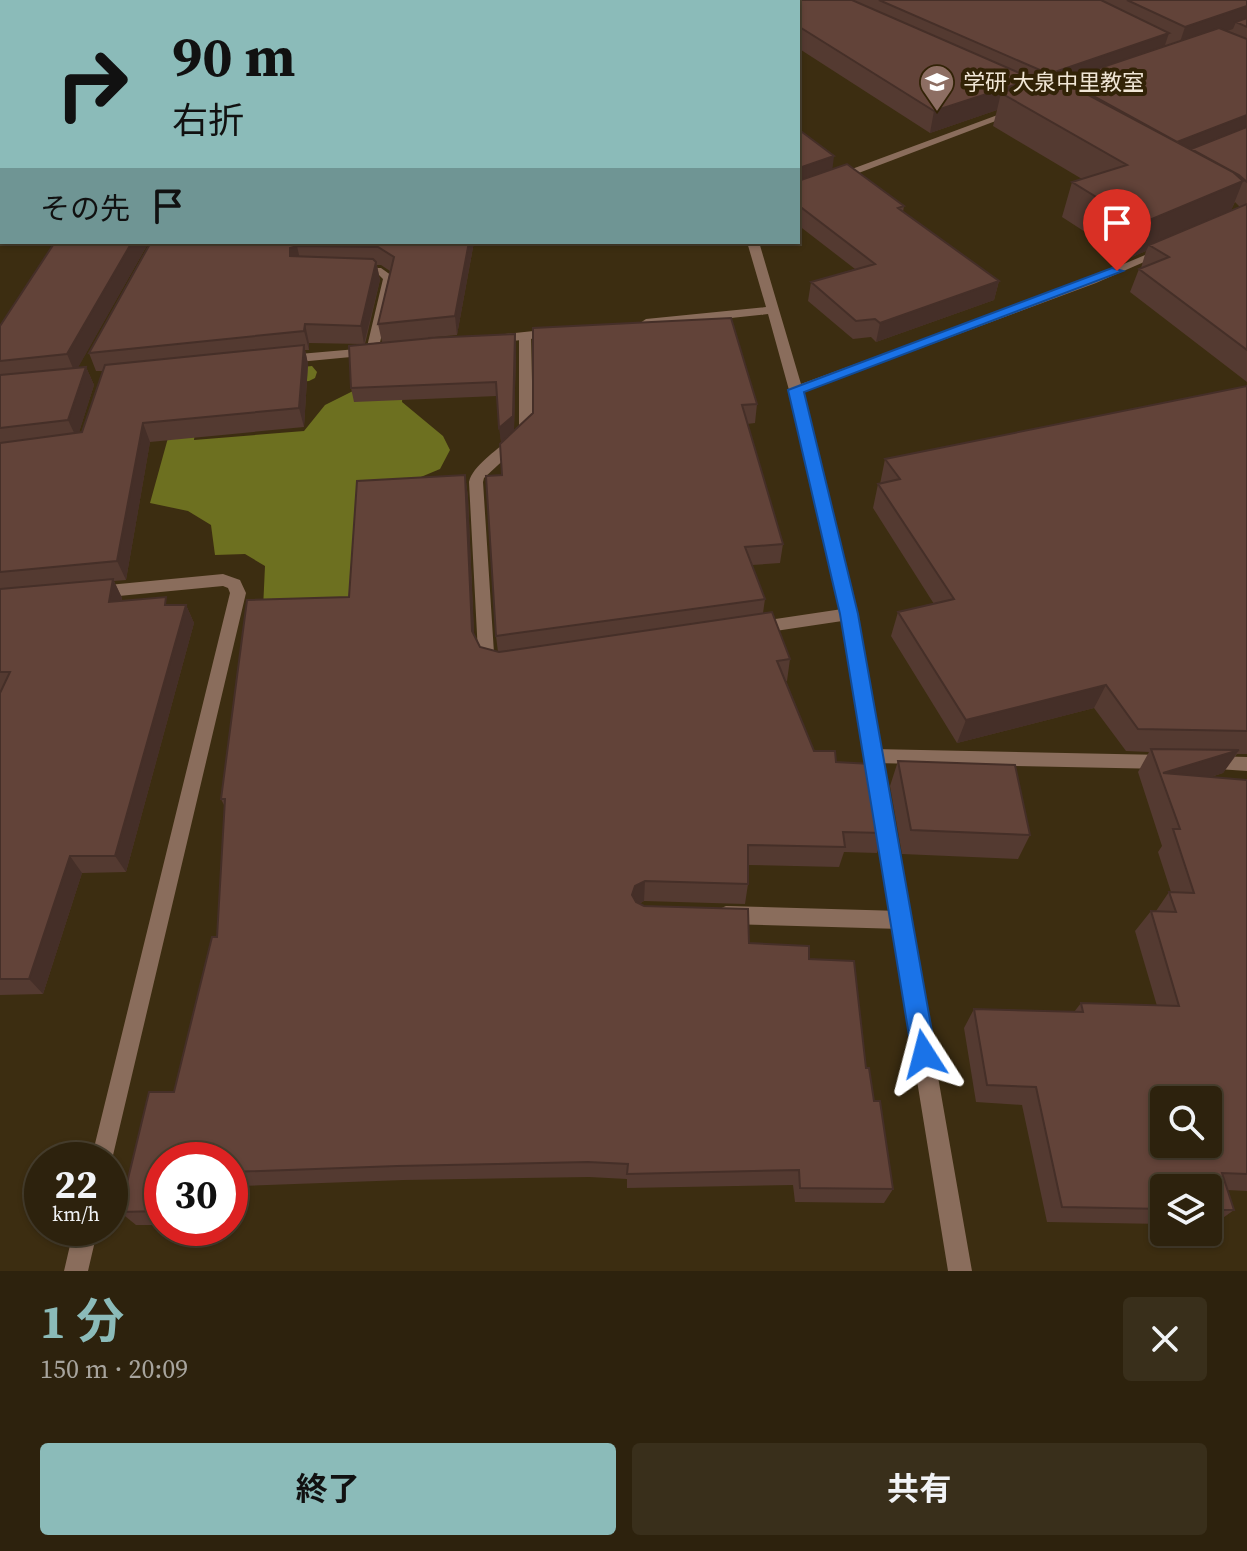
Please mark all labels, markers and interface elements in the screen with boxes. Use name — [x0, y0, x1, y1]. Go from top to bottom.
text: 90 m — [172, 18, 295, 95]
icon: right — [40, 32, 144, 136]
school or university icon: 学研 大泉中里教室 — [918, 63, 956, 113]
place label: 学研 大泉中里教室 — [963, 67, 1144, 97]
text: 右折 — [172, 96, 244, 145]
icon: arrive — [146, 184, 190, 228]
text: その先 — [40, 188, 130, 229]
pin — [1083, 189, 1151, 271]
icon: arrive — [1095, 201, 1139, 245]
position arrow — [882, 1012, 966, 1096]
map controls — [1150, 1086, 1222, 1246]
button: search — [1150, 1086, 1222, 1158]
speed limit sign: 30 — [144, 1142, 248, 1246]
text: 22 — [54, 1157, 98, 1211]
button: layers — [1150, 1174, 1222, 1246]
text: km/h — [52, 1200, 100, 1228]
text: 1 分 — [40, 1288, 124, 1354]
button: close — [1123, 1297, 1207, 1381]
text: 150 m · 20:09 — [40, 1351, 188, 1387]
button: 終了 — [40, 1443, 616, 1535]
button: 共有 — [632, 1443, 1207, 1535]

